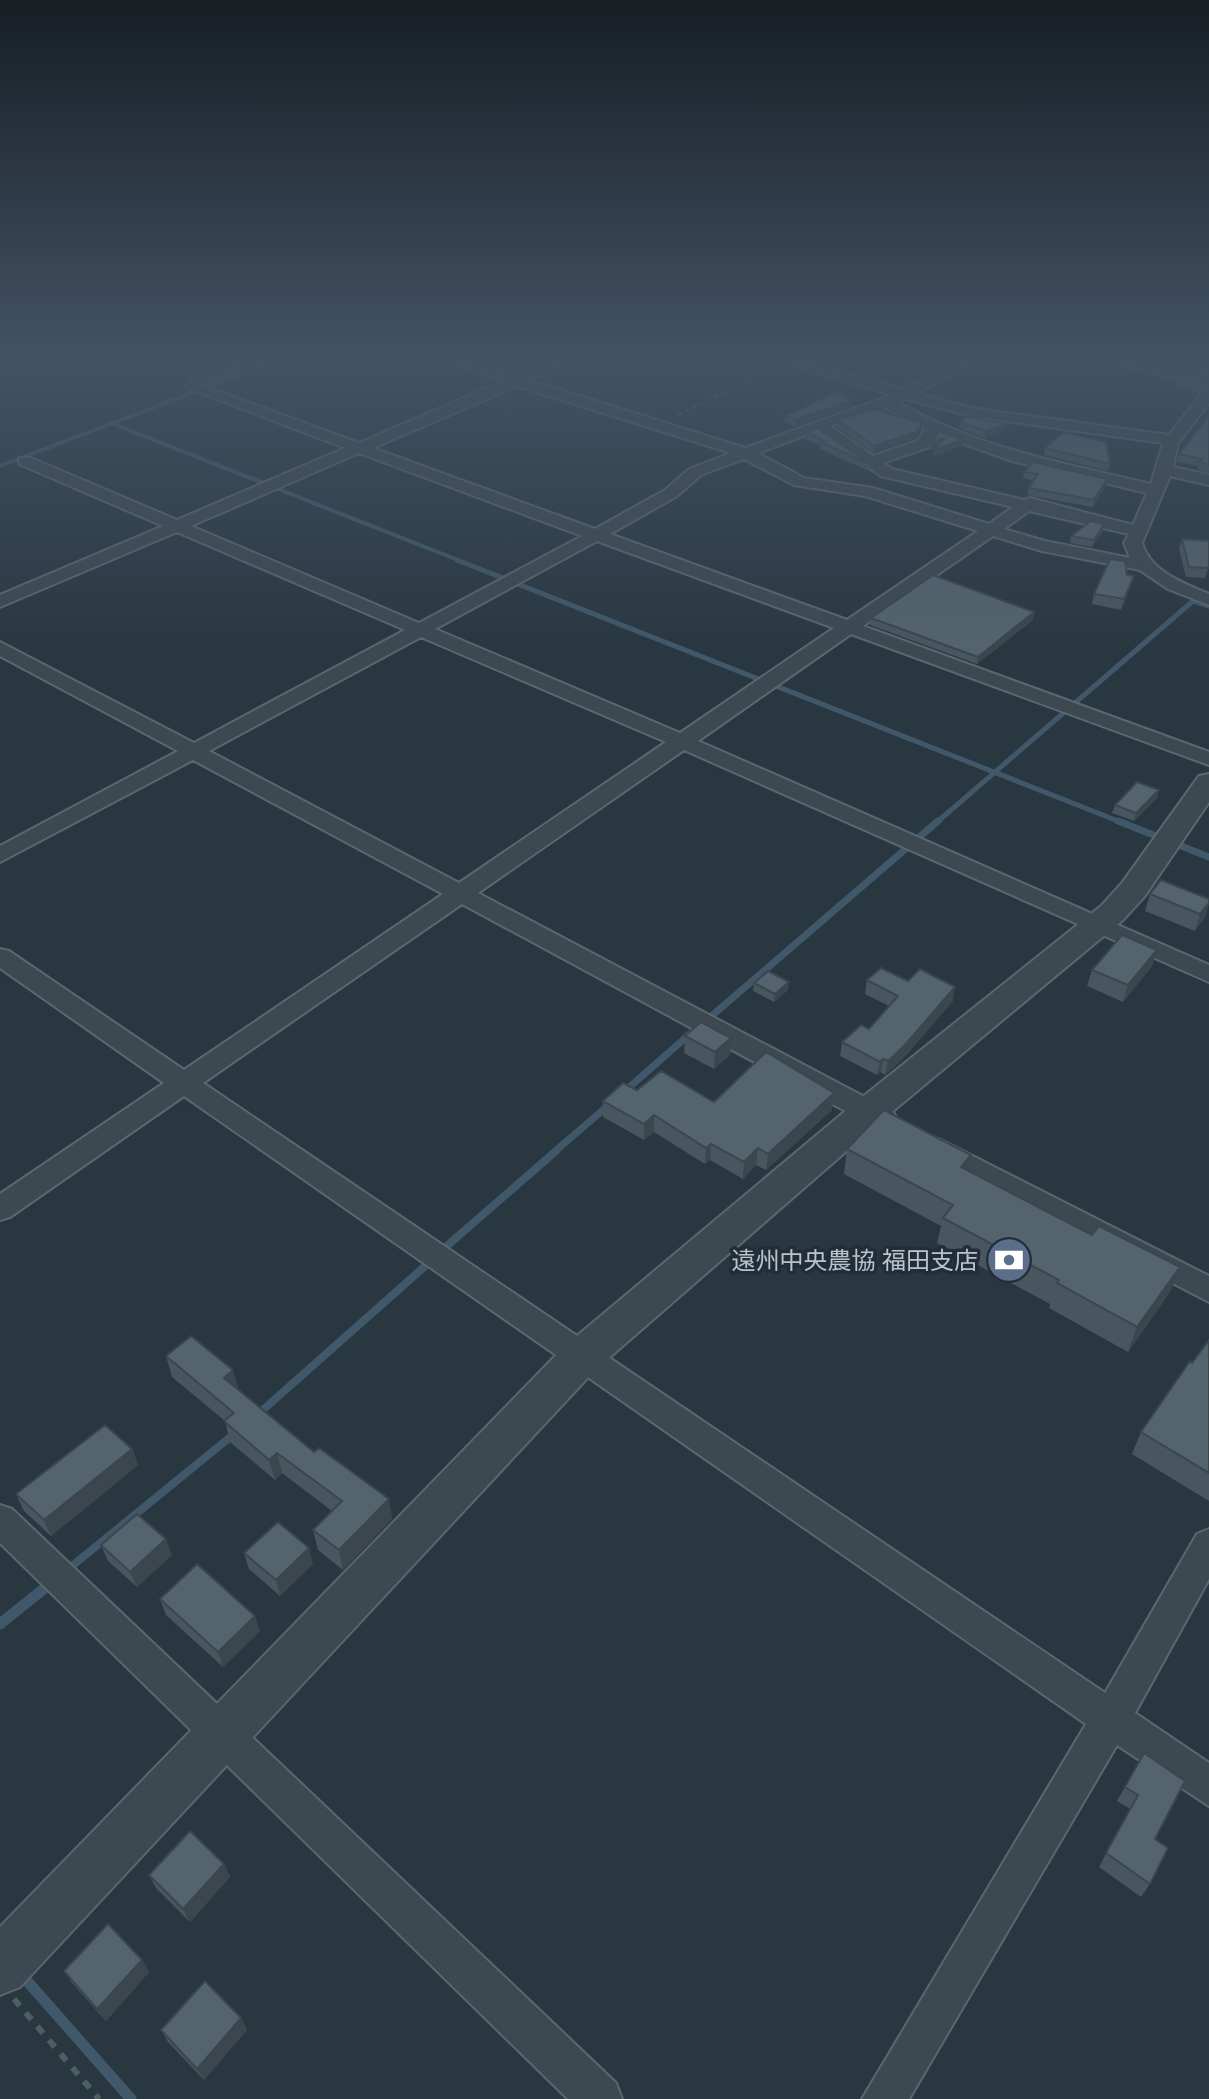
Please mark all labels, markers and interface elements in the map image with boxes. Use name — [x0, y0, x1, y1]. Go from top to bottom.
bank icon: 遠州中央農協 福田支店 — [985, 1236, 1033, 1284]
place label: 遠州中央農協 福田支店 — [732, 1245, 978, 1276]

